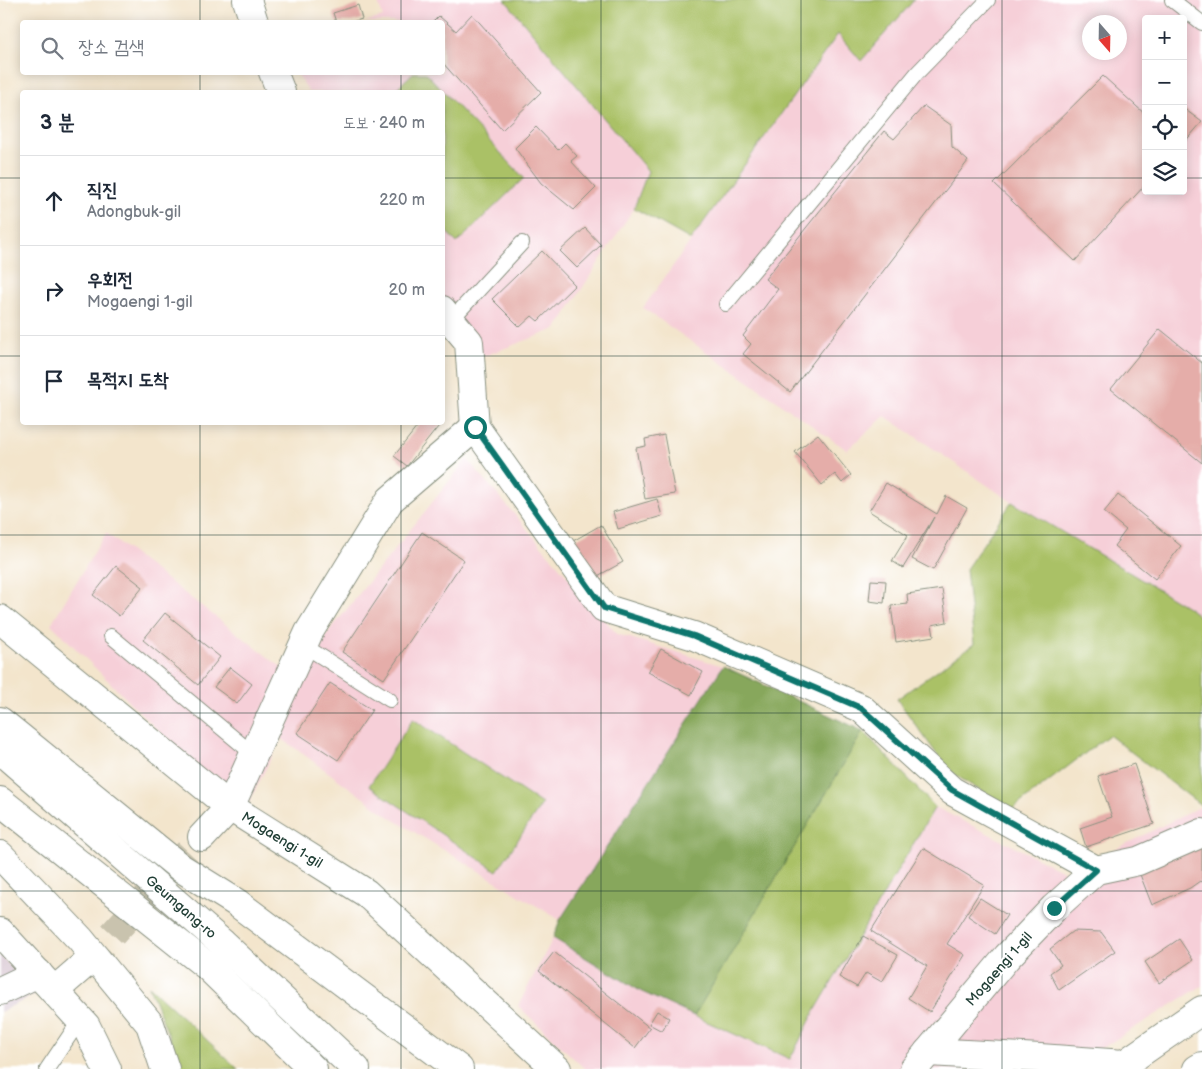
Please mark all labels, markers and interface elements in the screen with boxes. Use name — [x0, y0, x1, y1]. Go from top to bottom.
north arrow — [1082, 15, 1127, 60]
map controls — [1142, 15, 1187, 195]
button: + — [1142, 15, 1187, 60]
search box — [20, 20, 445, 75]
icon: search — [38, 34, 66, 62]
text: 장소 검색 — [78, 36, 144, 59]
button: − — [1142, 60, 1187, 105]
button: locate — [1142, 105, 1187, 150]
text: 3 분 — [40, 110, 75, 135]
text: 도보 · 240 m — [343, 114, 425, 133]
button: layers — [1142, 150, 1187, 195]
text: 직진 — [87, 179, 118, 202]
icon: ahead — [40, 187, 68, 215]
text: 220 m — [379, 191, 425, 210]
text: Adongbuk-gil — [87, 203, 181, 222]
text: 우회전 — [87, 269, 133, 292]
icon: right — [40, 277, 68, 305]
text: 20 m — [389, 281, 425, 300]
text: Mogaengi 1-gil — [87, 293, 193, 312]
icon: arrive — [40, 367, 68, 395]
text: 목적지 도착 — [87, 369, 169, 392]
route start — [464, 416, 487, 439]
street label: Mogaengi 1-gil — [238, 808, 326, 872]
street label: Geumgang-ro — [142, 872, 220, 942]
route end — [1043, 897, 1066, 920]
street label: Mogaengi 1-gil — [962, 929, 1036, 1009]

